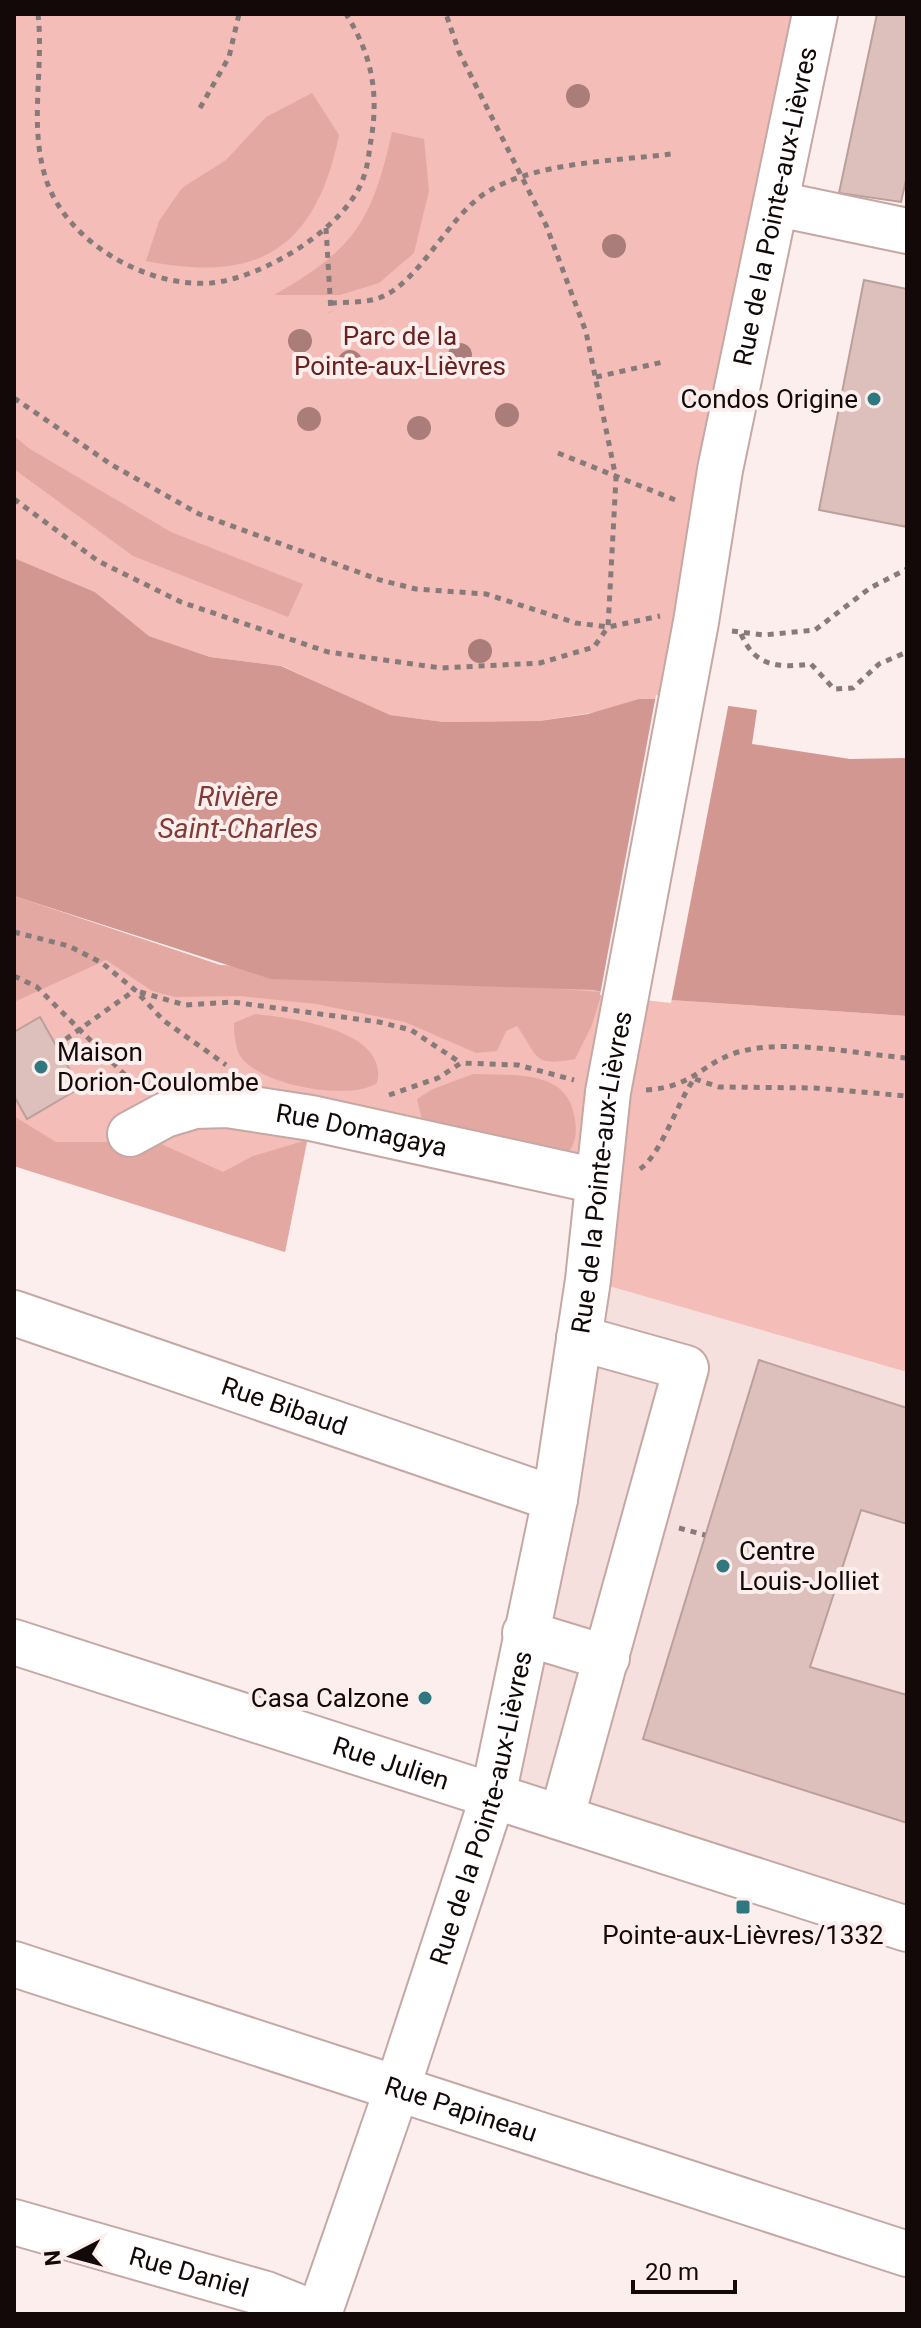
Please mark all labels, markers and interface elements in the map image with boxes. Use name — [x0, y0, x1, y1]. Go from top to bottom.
street label: Rue de la Pointe-aux-Lièvres — [727, 44, 823, 368]
park label: Parc de la Pointe-aux-Lièvres — [294, 321, 506, 381]
place label: Condos Origine — [680, 384, 858, 414]
marker: Condos Origine — [865, 390, 883, 408]
water label: Rivière Saint-Charles — [158, 780, 318, 845]
street label: Rue de la Pointe-aux-Lièvres — [565, 1009, 638, 1335]
place label: Maison Dorion-Coulombe — [57, 1037, 259, 1097]
marker: Maison Dorion-Coulombe — [32, 1058, 50, 1076]
street label: Rue Domagaya — [274, 1098, 450, 1163]
street label: Rue Bibaud — [218, 1371, 351, 1441]
place label: Centre Louis-Jolliet — [739, 1536, 880, 1596]
marker: Centre Louis-Jolliet — [714, 1557, 732, 1575]
street label: Rue de la Pointe-aux-Lièvres — [424, 1648, 538, 1969]
place label: Casa Calzone — [251, 1683, 409, 1713]
marker: Casa Calzone — [416, 1689, 434, 1707]
street label: Rue Julien — [329, 1731, 453, 1796]
marker: Pointe-aux-Lièvres/1332 — [734, 1898, 752, 1916]
place label: Pointe-aux-Lièvres/1332 — [602, 1920, 884, 1950]
street label: Rue Papineau — [381, 2070, 541, 2148]
north arrow — [32, 2216, 112, 2296]
street label: Rue Daniel — [126, 2241, 252, 2303]
scale bar — [633, 2244, 735, 2294]
text: N — [39, 2249, 66, 2267]
text: 20 m — [645, 2258, 699, 2286]

